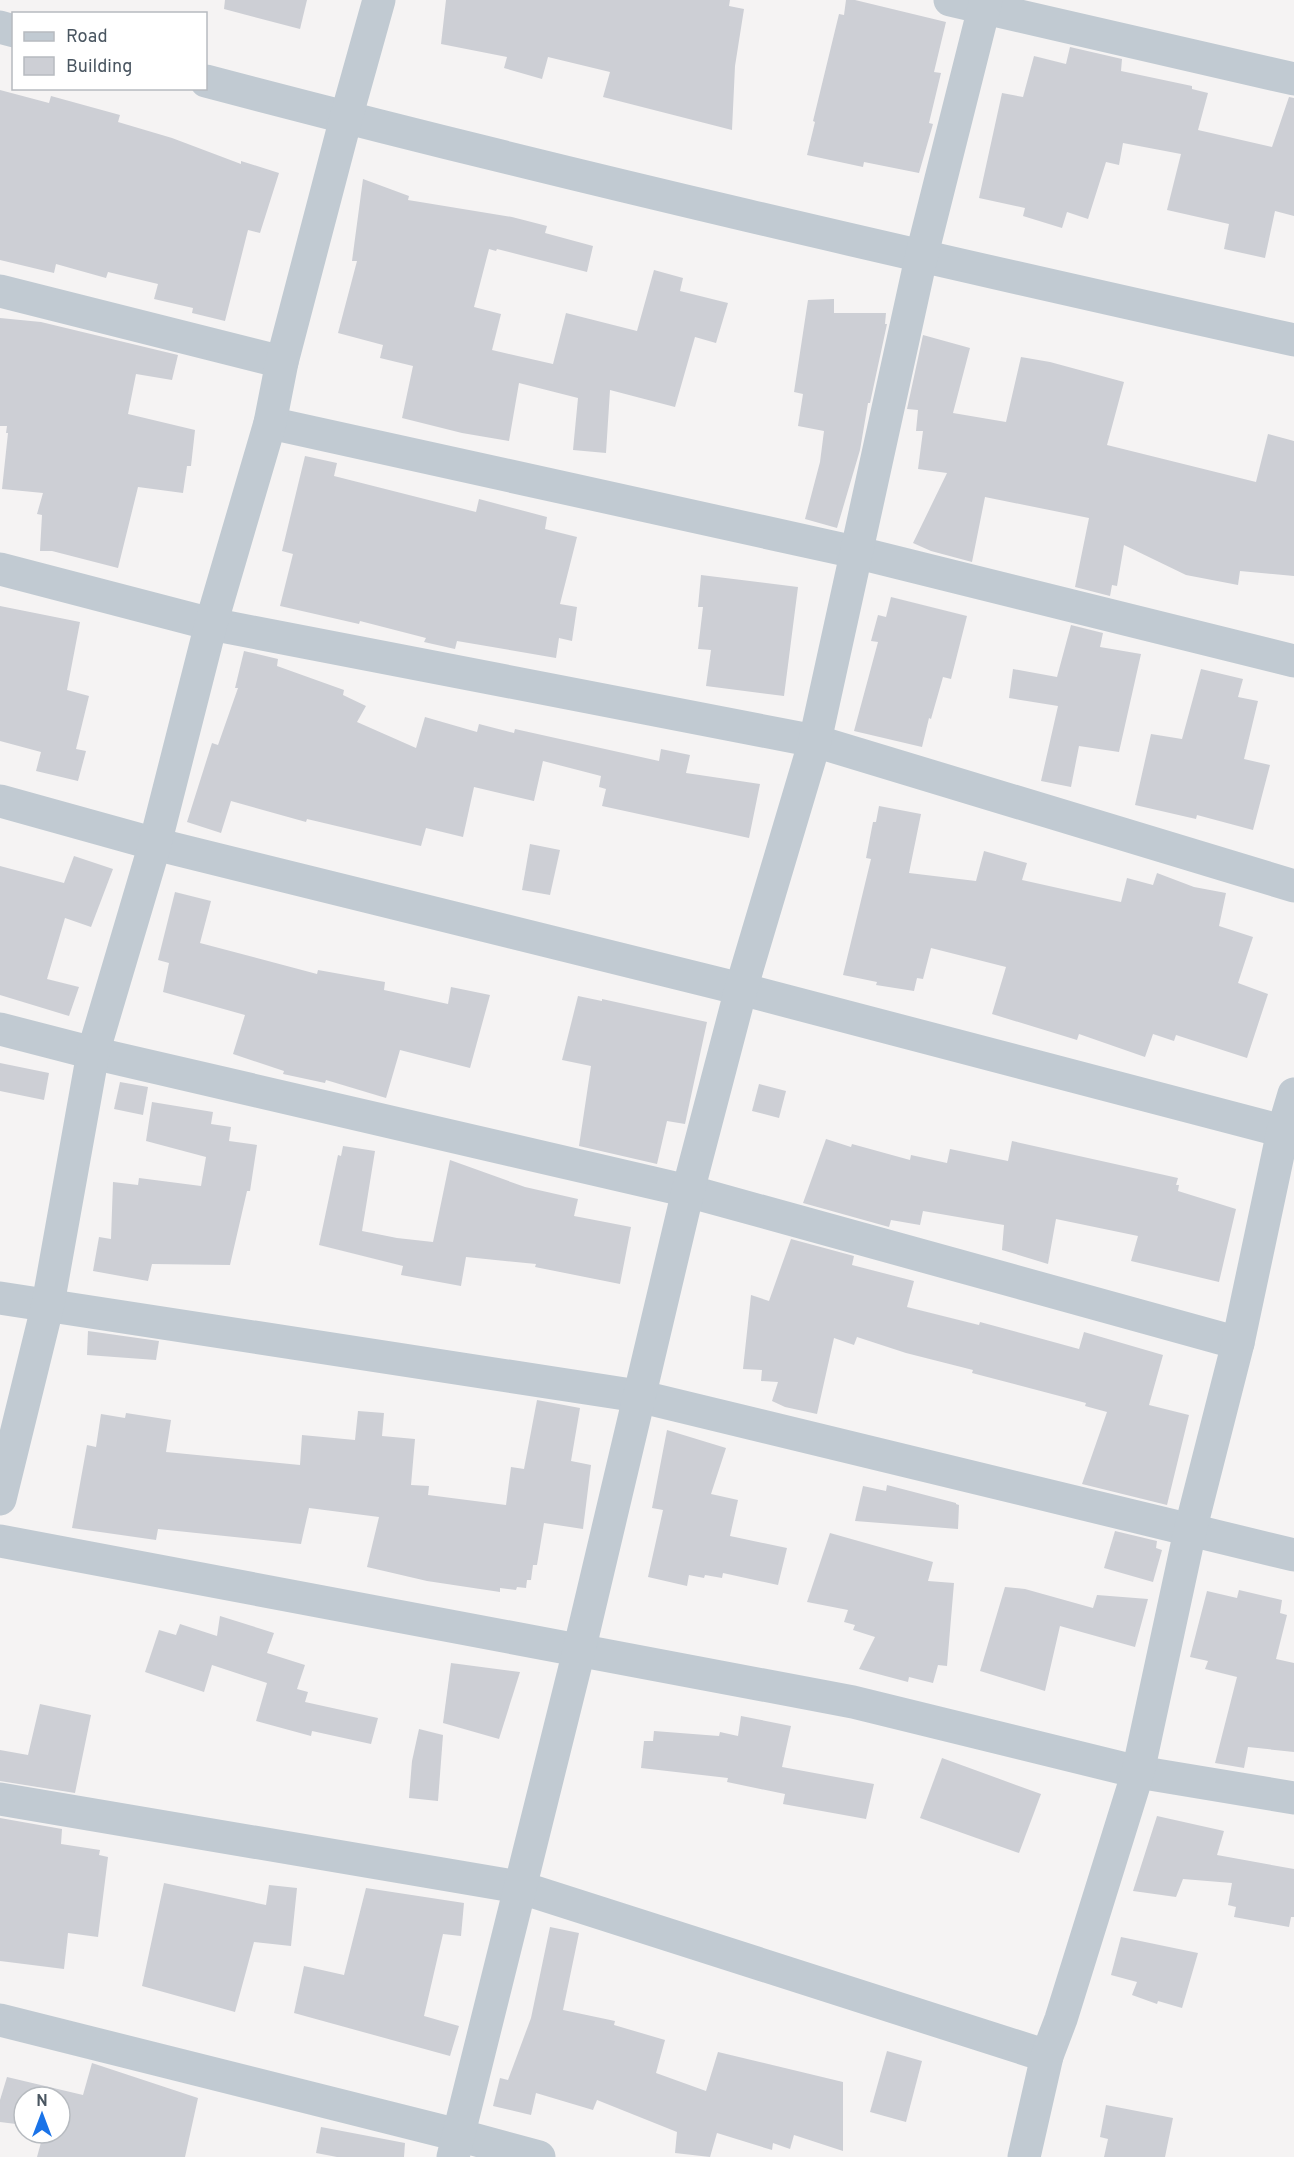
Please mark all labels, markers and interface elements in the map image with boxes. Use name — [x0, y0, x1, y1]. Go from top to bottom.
legend — [12, 12, 207, 90]
text: Road — [66, 26, 108, 49]
text: Building — [66, 56, 132, 79]
north arrow — [12, 2085, 72, 2145]
text: N — [36, 2092, 48, 2112]

